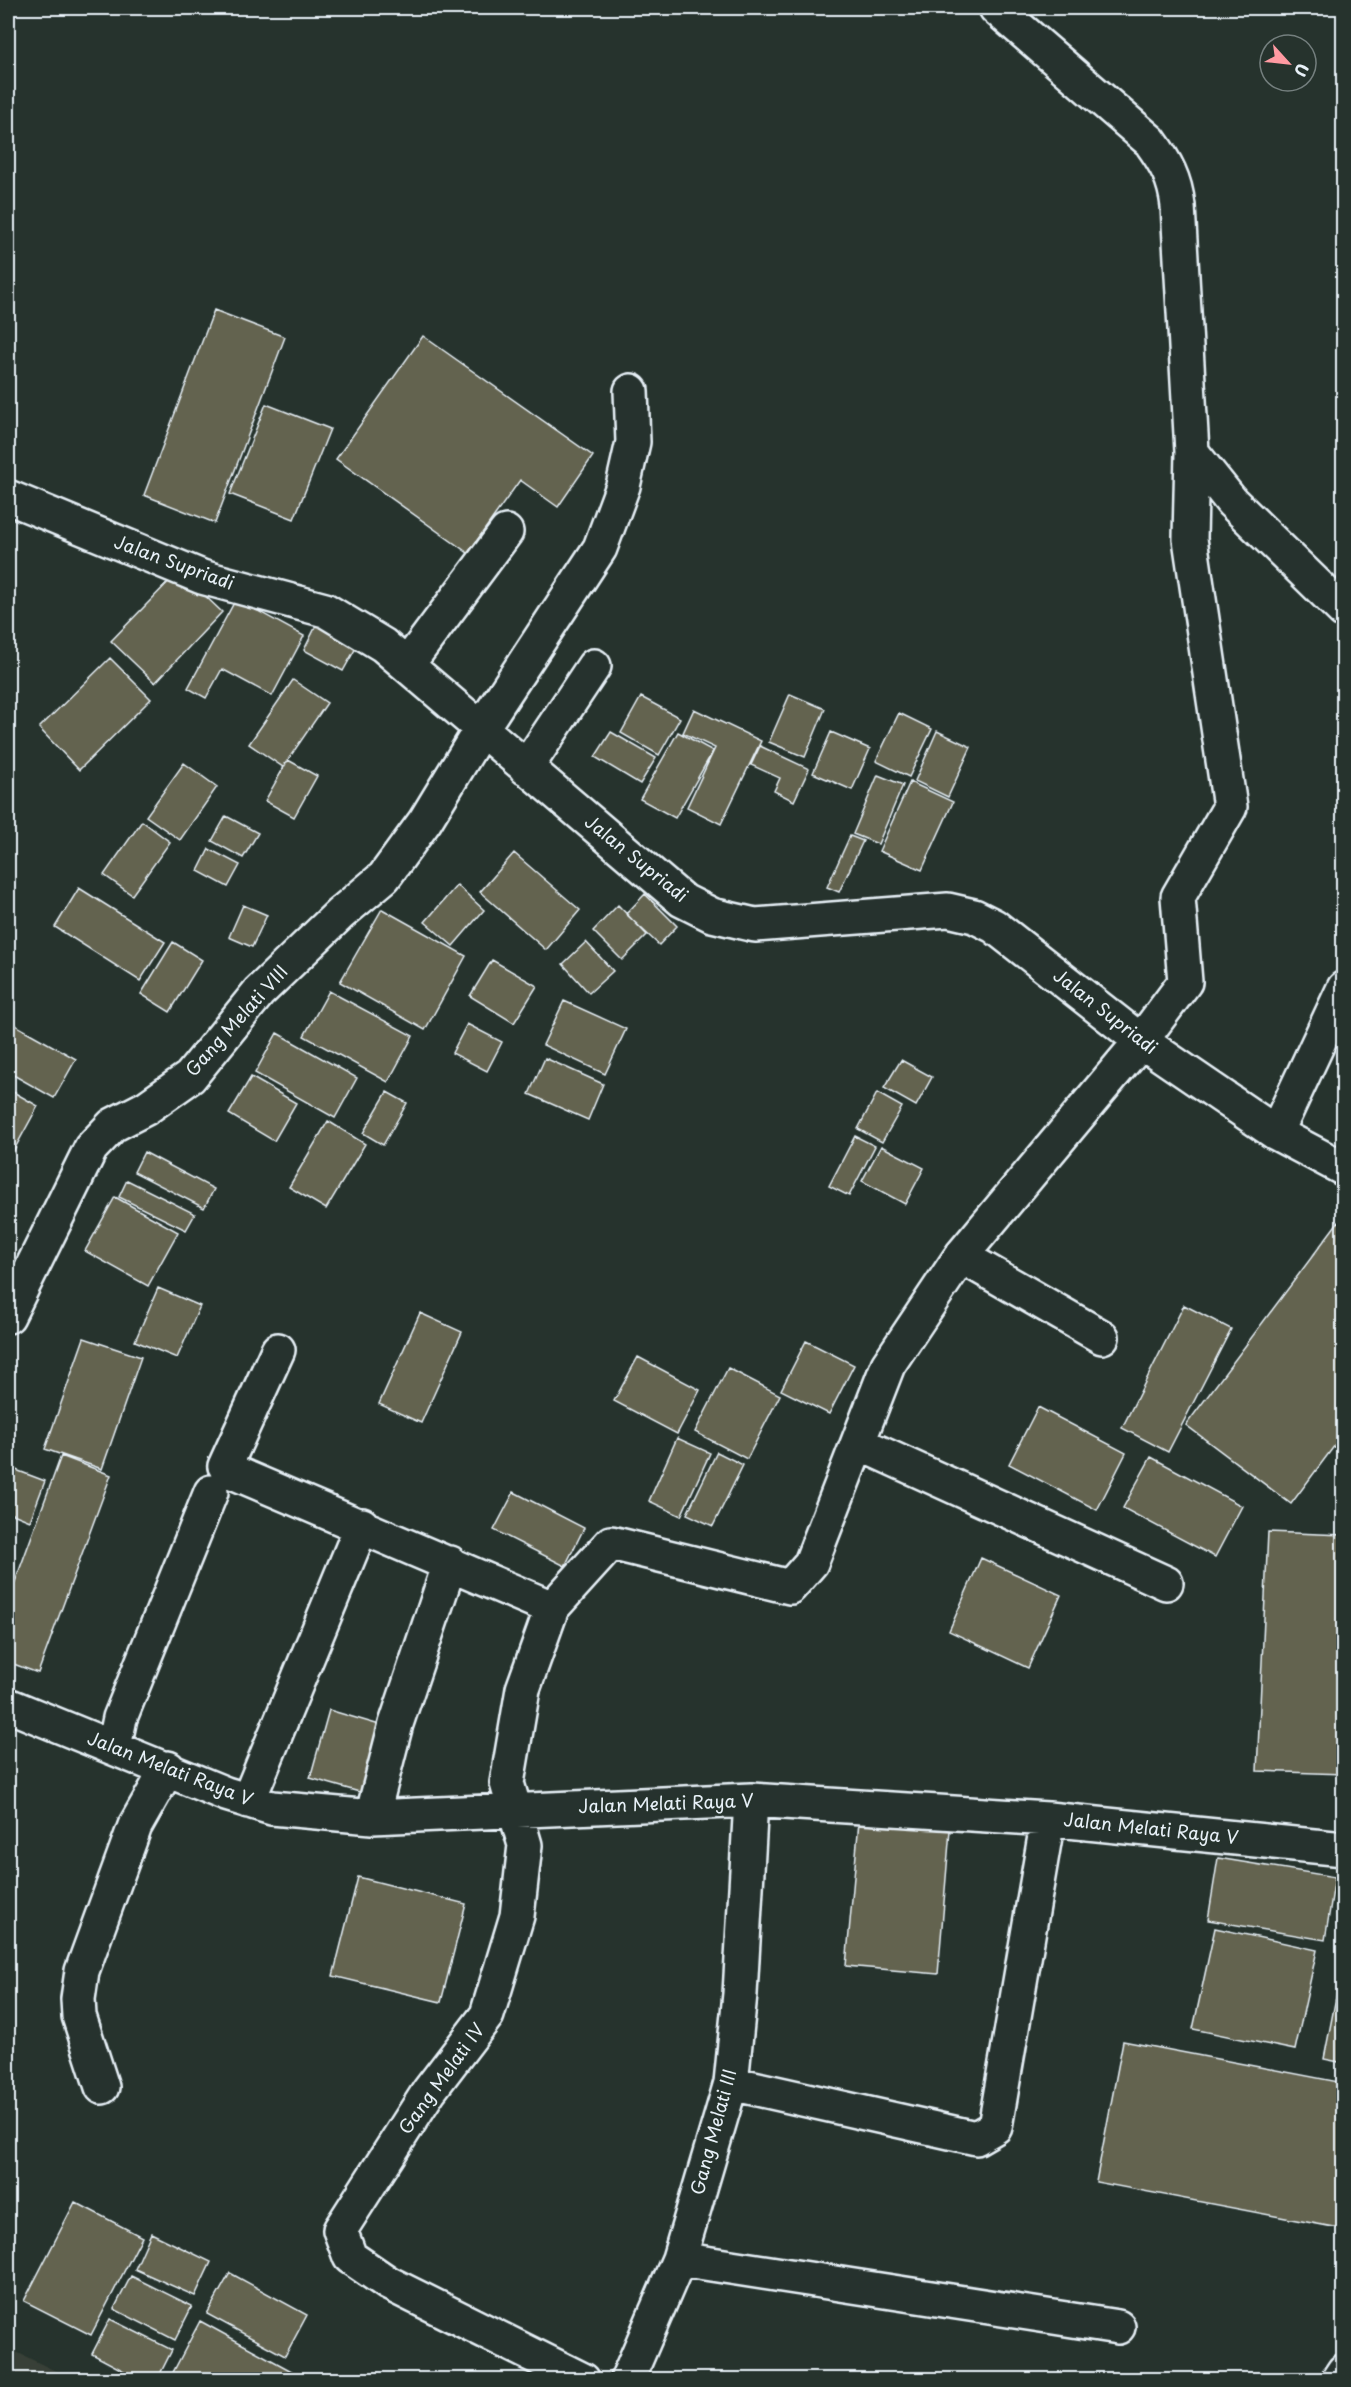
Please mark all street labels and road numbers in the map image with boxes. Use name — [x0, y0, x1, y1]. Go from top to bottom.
street label: Jalan Supriadi — [111, 527, 238, 596]
street label: Jalan Supriadi — [580, 808, 694, 908]
street label: Gang Melati VIII — [178, 958, 293, 1082]
street label: Jalan Supriadi — [1048, 961, 1164, 1060]
street label: Jalan Melati Raya V — [84, 1724, 257, 1812]
street label: Jalan Melati Raya V — [578, 1786, 754, 1819]
street label: Jalan Melati Raya V — [1062, 1805, 1240, 1850]
street label: Gang Melati IV — [391, 2017, 490, 2139]
street label: Gang Melati III — [683, 2066, 742, 2197]

